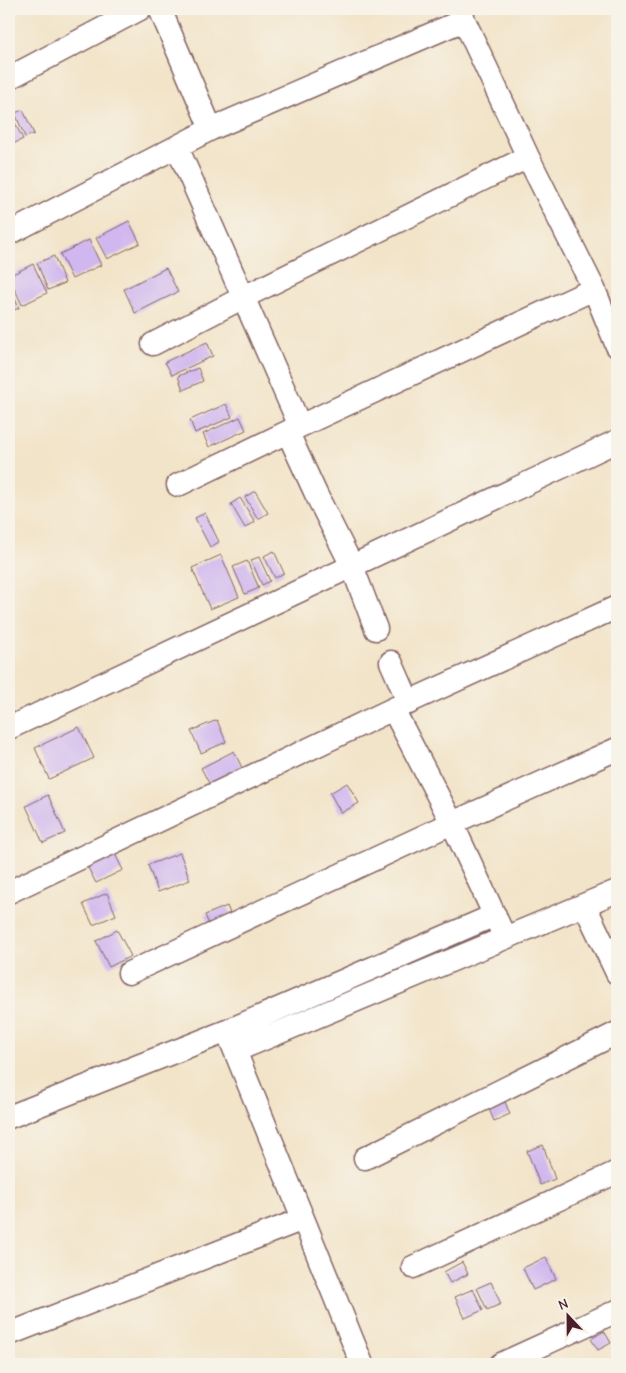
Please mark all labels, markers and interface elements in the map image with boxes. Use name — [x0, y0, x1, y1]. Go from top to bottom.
north arrow — [544, 1290, 594, 1340]
text: N — [556, 1295, 571, 1314]

